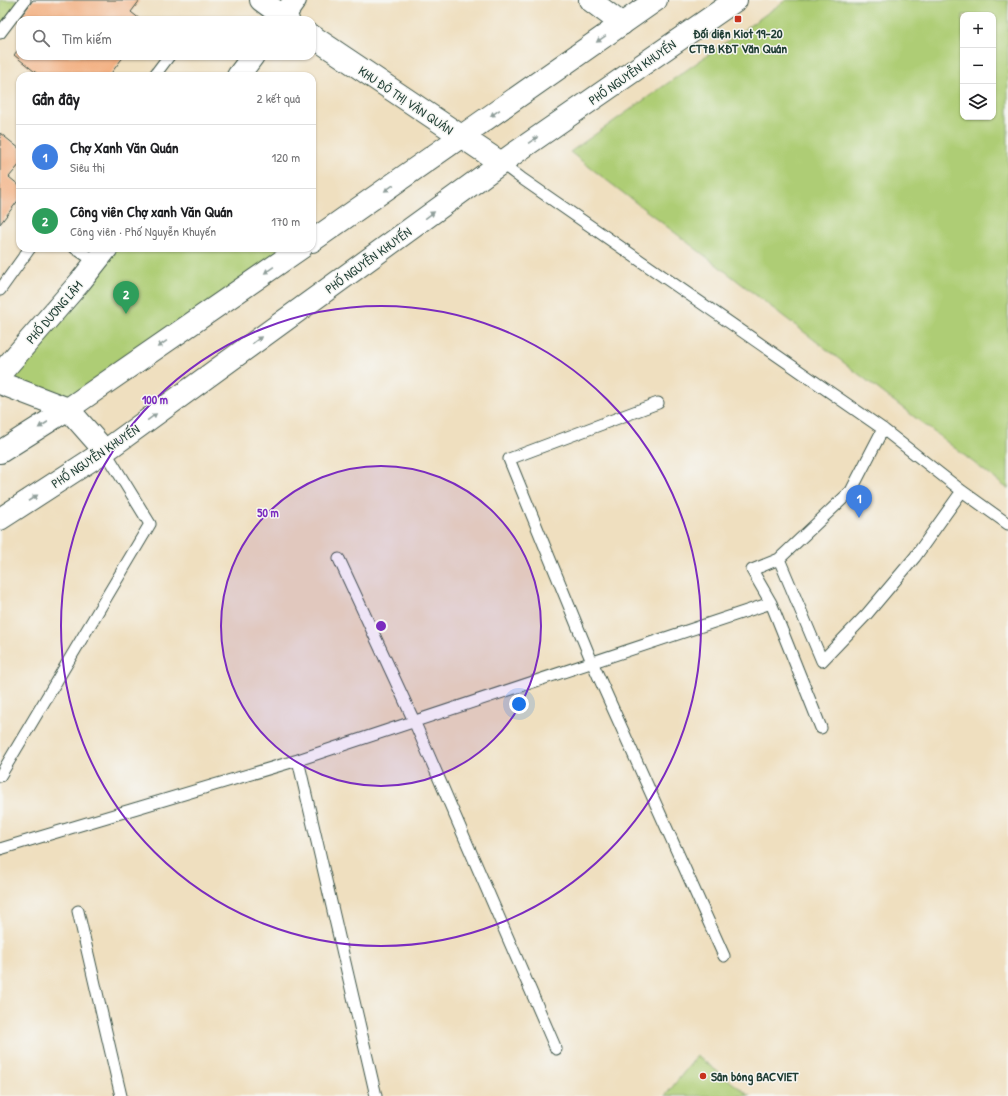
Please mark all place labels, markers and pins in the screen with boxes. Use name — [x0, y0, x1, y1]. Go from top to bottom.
marker: Đối diện Kiot 19-20 CT7B KĐT Văn Quán — [733, 14, 743, 24]
place label: Đối diện Kiot 19-20 CT7B KĐT Văn Quán — [689, 24, 787, 57]
pin: 2 — [113, 281, 139, 314]
pin: 1 — [846, 485, 872, 518]
centre of rings — [374, 619, 388, 633]
place label: Sân bóng BACVIET — [711, 1067, 799, 1086]
marker: Sân bóng BACVIET — [698, 1071, 708, 1081]

